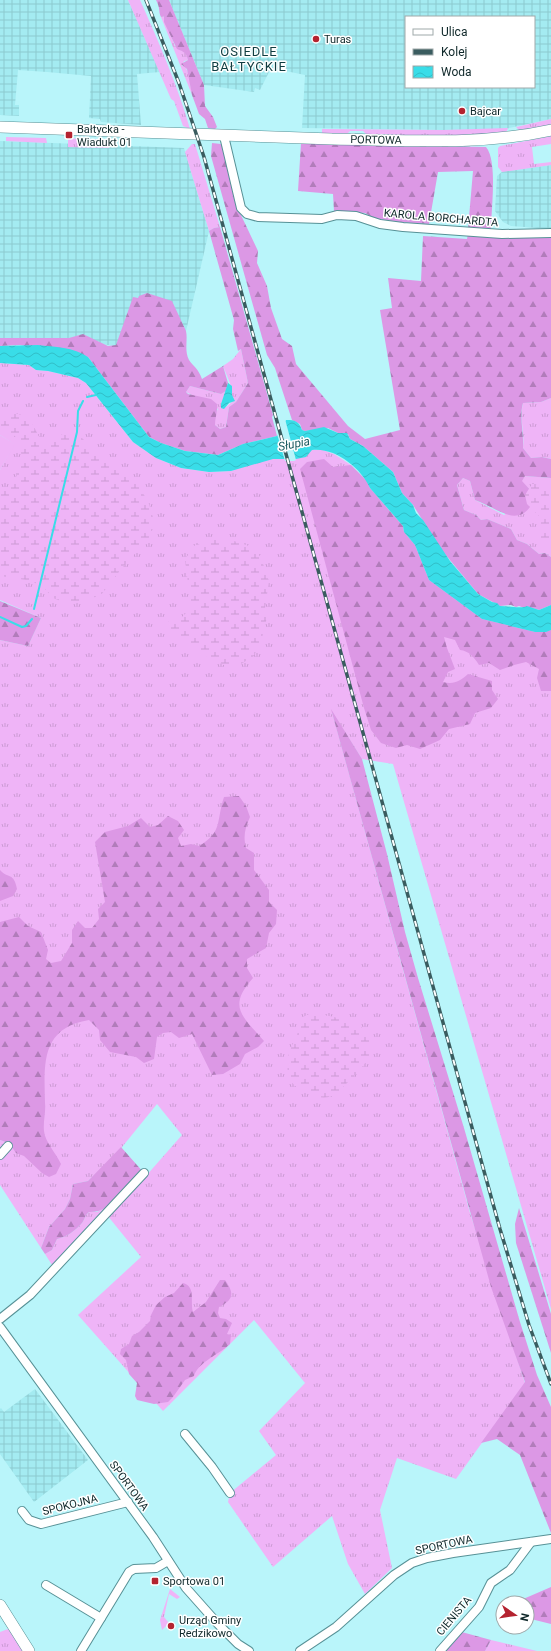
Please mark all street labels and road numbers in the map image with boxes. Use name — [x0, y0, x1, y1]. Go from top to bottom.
street label: PORTOWA — [350, 133, 403, 147]
street label: KAROLA BORCHARDTA — [383, 207, 500, 230]
street label: SPORTOWA — [107, 1459, 152, 1514]
street label: SPOKOJNA — [41, 1492, 100, 1518]
street label: SPORTOWA — [414, 1532, 475, 1557]
street label: CIENISTA — [434, 1593, 475, 1638]

